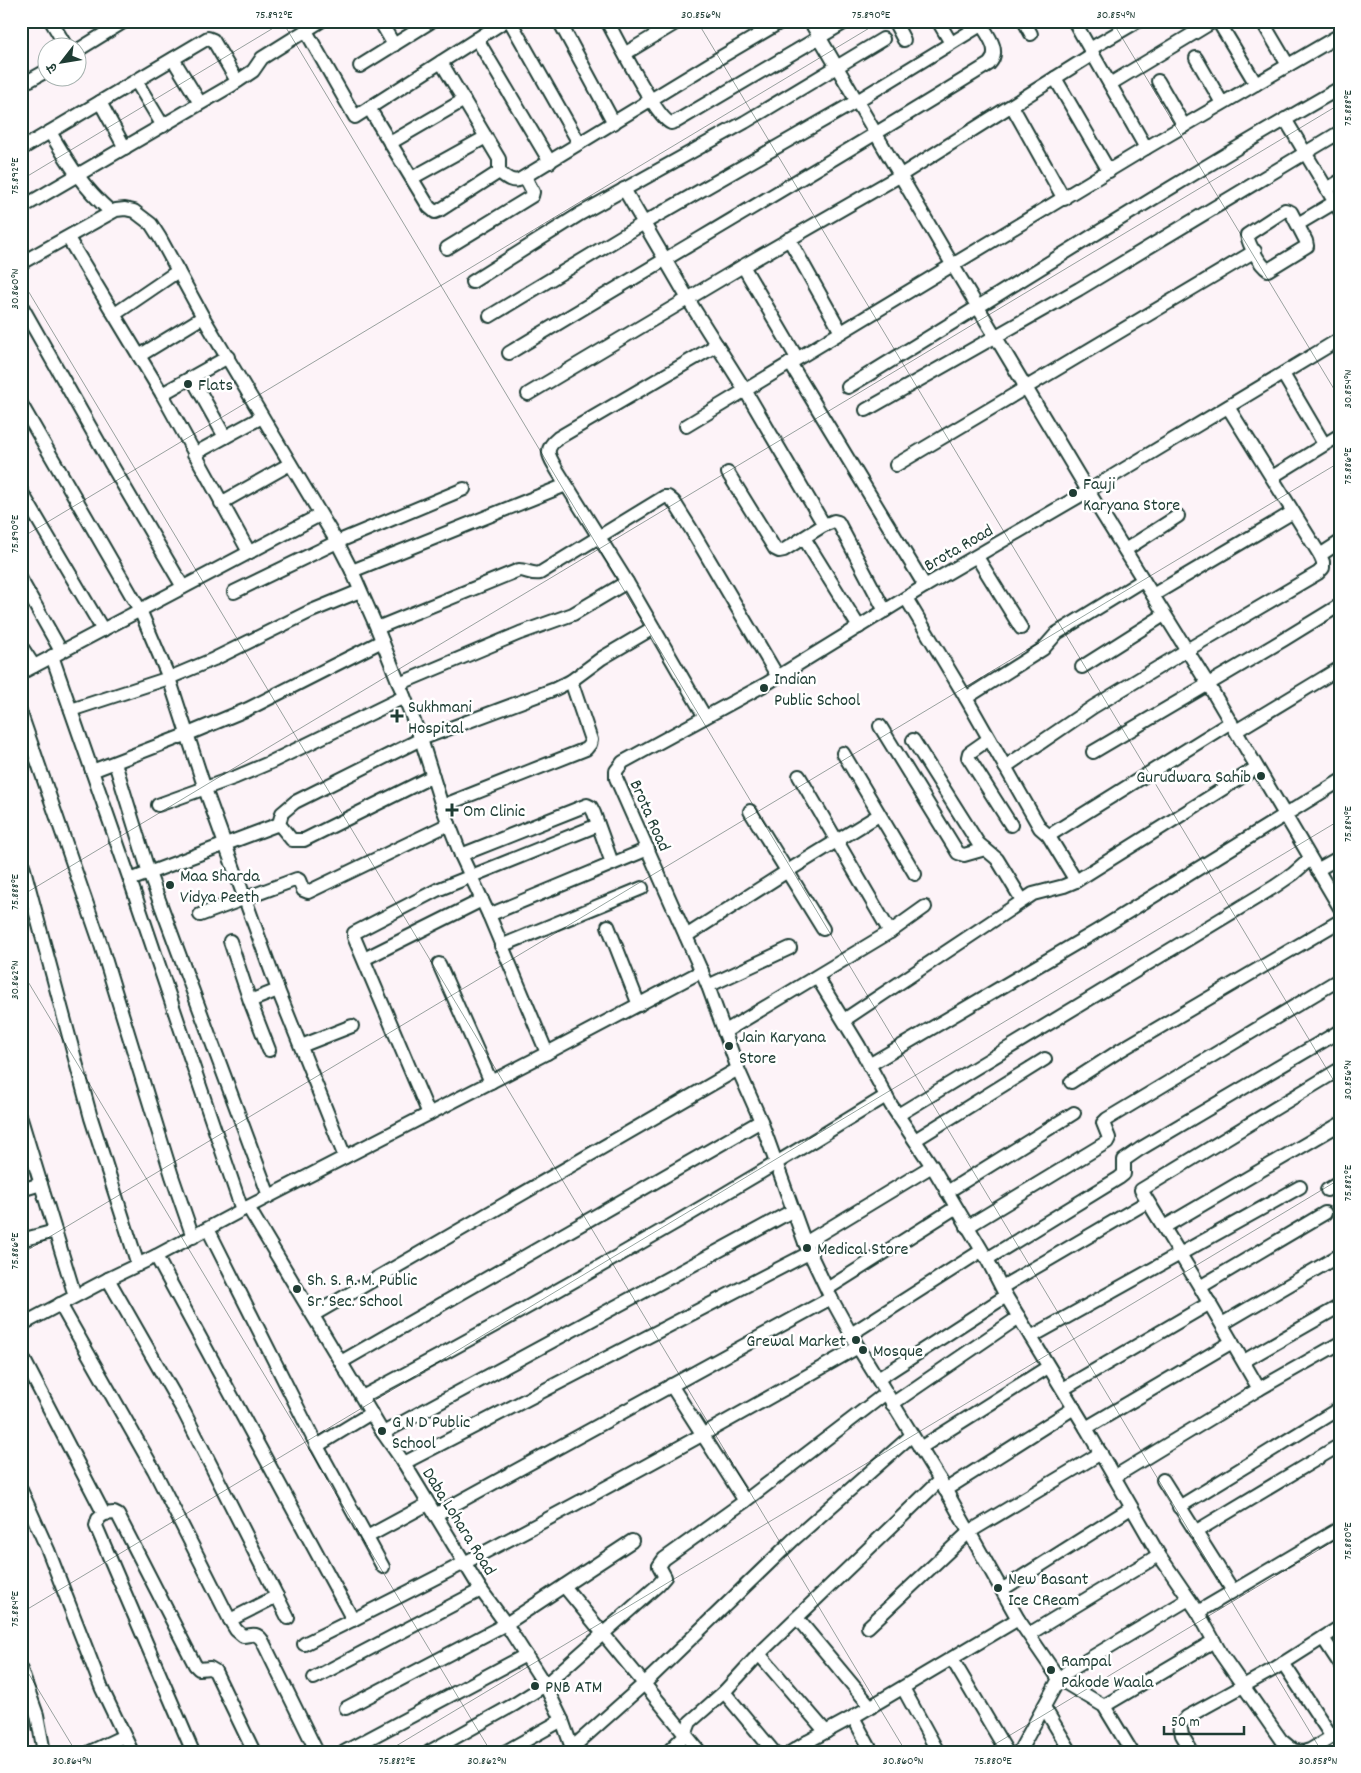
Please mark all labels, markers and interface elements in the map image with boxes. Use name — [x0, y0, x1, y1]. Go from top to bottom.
text: 75.892°E — [256, 7, 293, 24]
text: 30.856°N — [681, 7, 721, 24]
text: 75.890°E — [852, 7, 891, 24]
text: 30.854°N — [1097, 7, 1136, 24]
north arrow — [38, 38, 88, 88]
text: उ — [41, 58, 64, 77]
text: 75.888°E — [1340, 90, 1357, 126]
text: 75.892°E — [7, 157, 24, 195]
text: 30.860°N — [7, 268, 24, 309]
text: 30.854°N — [1340, 369, 1357, 409]
place label: Flats — [198, 374, 233, 399]
marker: Flats — [182, 378, 194, 390]
text: 75.886°E — [1340, 447, 1357, 484]
place label: Fauji Karyana Store — [1083, 473, 1180, 519]
marker: Fauji Karyana Store — [1067, 487, 1079, 499]
text: 75.890°E — [7, 514, 24, 553]
street label: Brota Road — [920, 519, 998, 579]
place label: Indian Public School — [774, 668, 861, 714]
marker: Indian Public School — [758, 682, 770, 694]
place label: Sukhmani Hospital — [408, 696, 472, 742]
marker: Sukhmani Hospital — [390, 709, 404, 723]
place label: Gurudwara Sahib — [1136, 766, 1251, 791]
marker: Gurudwara Sahib — [1255, 770, 1267, 782]
street label: Brota Road — [622, 776, 676, 856]
place label: Om Clinic — [463, 800, 525, 825]
marker: Om Clinic — [445, 803, 459, 817]
text: 75.884°E — [1340, 805, 1357, 842]
place label: Maa Sharda Vidya Peeth — [180, 865, 260, 911]
text: 75.888°E — [7, 874, 24, 910]
marker: Maa Sharda Vidya Peeth — [164, 879, 176, 891]
text: 30.862°N — [7, 960, 24, 1000]
place label: Jain Karyana Store — [739, 1026, 826, 1072]
marker: Jain Karyana Store — [723, 1040, 735, 1052]
text: 30.856°N — [1340, 1060, 1357, 1100]
text: 75.882°E — [1340, 1164, 1357, 1201]
text: 75.886°E — [7, 1232, 24, 1269]
place label: Medical Store — [817, 1238, 909, 1263]
marker: Medical Store — [801, 1242, 813, 1254]
place label: Sh. S. R. M. Public Sr. Sec. School — [307, 1269, 417, 1315]
marker: Sh. S. R. M. Public Sr. Sec. School — [291, 1283, 303, 1295]
place label: Grewal Market — [746, 1330, 846, 1355]
marker: Grewal Market — [850, 1334, 862, 1346]
place label: Mosque — [873, 1340, 923, 1365]
marker: Mosque — [857, 1344, 869, 1356]
place label: G N D Public School — [392, 1411, 470, 1457]
marker: G N D Public School — [376, 1425, 388, 1437]
street label: Daba Lohara Road — [415, 1464, 501, 1581]
text: 75.880°E — [1340, 1522, 1357, 1560]
place label: New Basant Ice CReam — [1008, 1568, 1089, 1614]
marker: New Basant Ice CReam — [992, 1582, 1004, 1594]
text: 75.884°E — [7, 1590, 24, 1627]
place label: Rampal Pakode Waala — [1061, 1650, 1154, 1696]
marker: Rampal Pakode Waala — [1045, 1664, 1057, 1676]
place label: PNB ATM — [545, 1676, 602, 1701]
marker: PNB ATM — [529, 1680, 541, 1692]
scale bar — [1164, 1703, 1244, 1735]
text: 50 m — [1171, 1712, 1200, 1734]
text: 30.864°N — [52, 1753, 92, 1770]
text: 75.882°E — [379, 1753, 416, 1770]
text: 30.862°N — [467, 1753, 507, 1770]
text: 30.860°N — [883, 1753, 924, 1770]
text: 75.880°E — [974, 1753, 1012, 1770]
text: 30.858°N — [1299, 1753, 1337, 1770]

